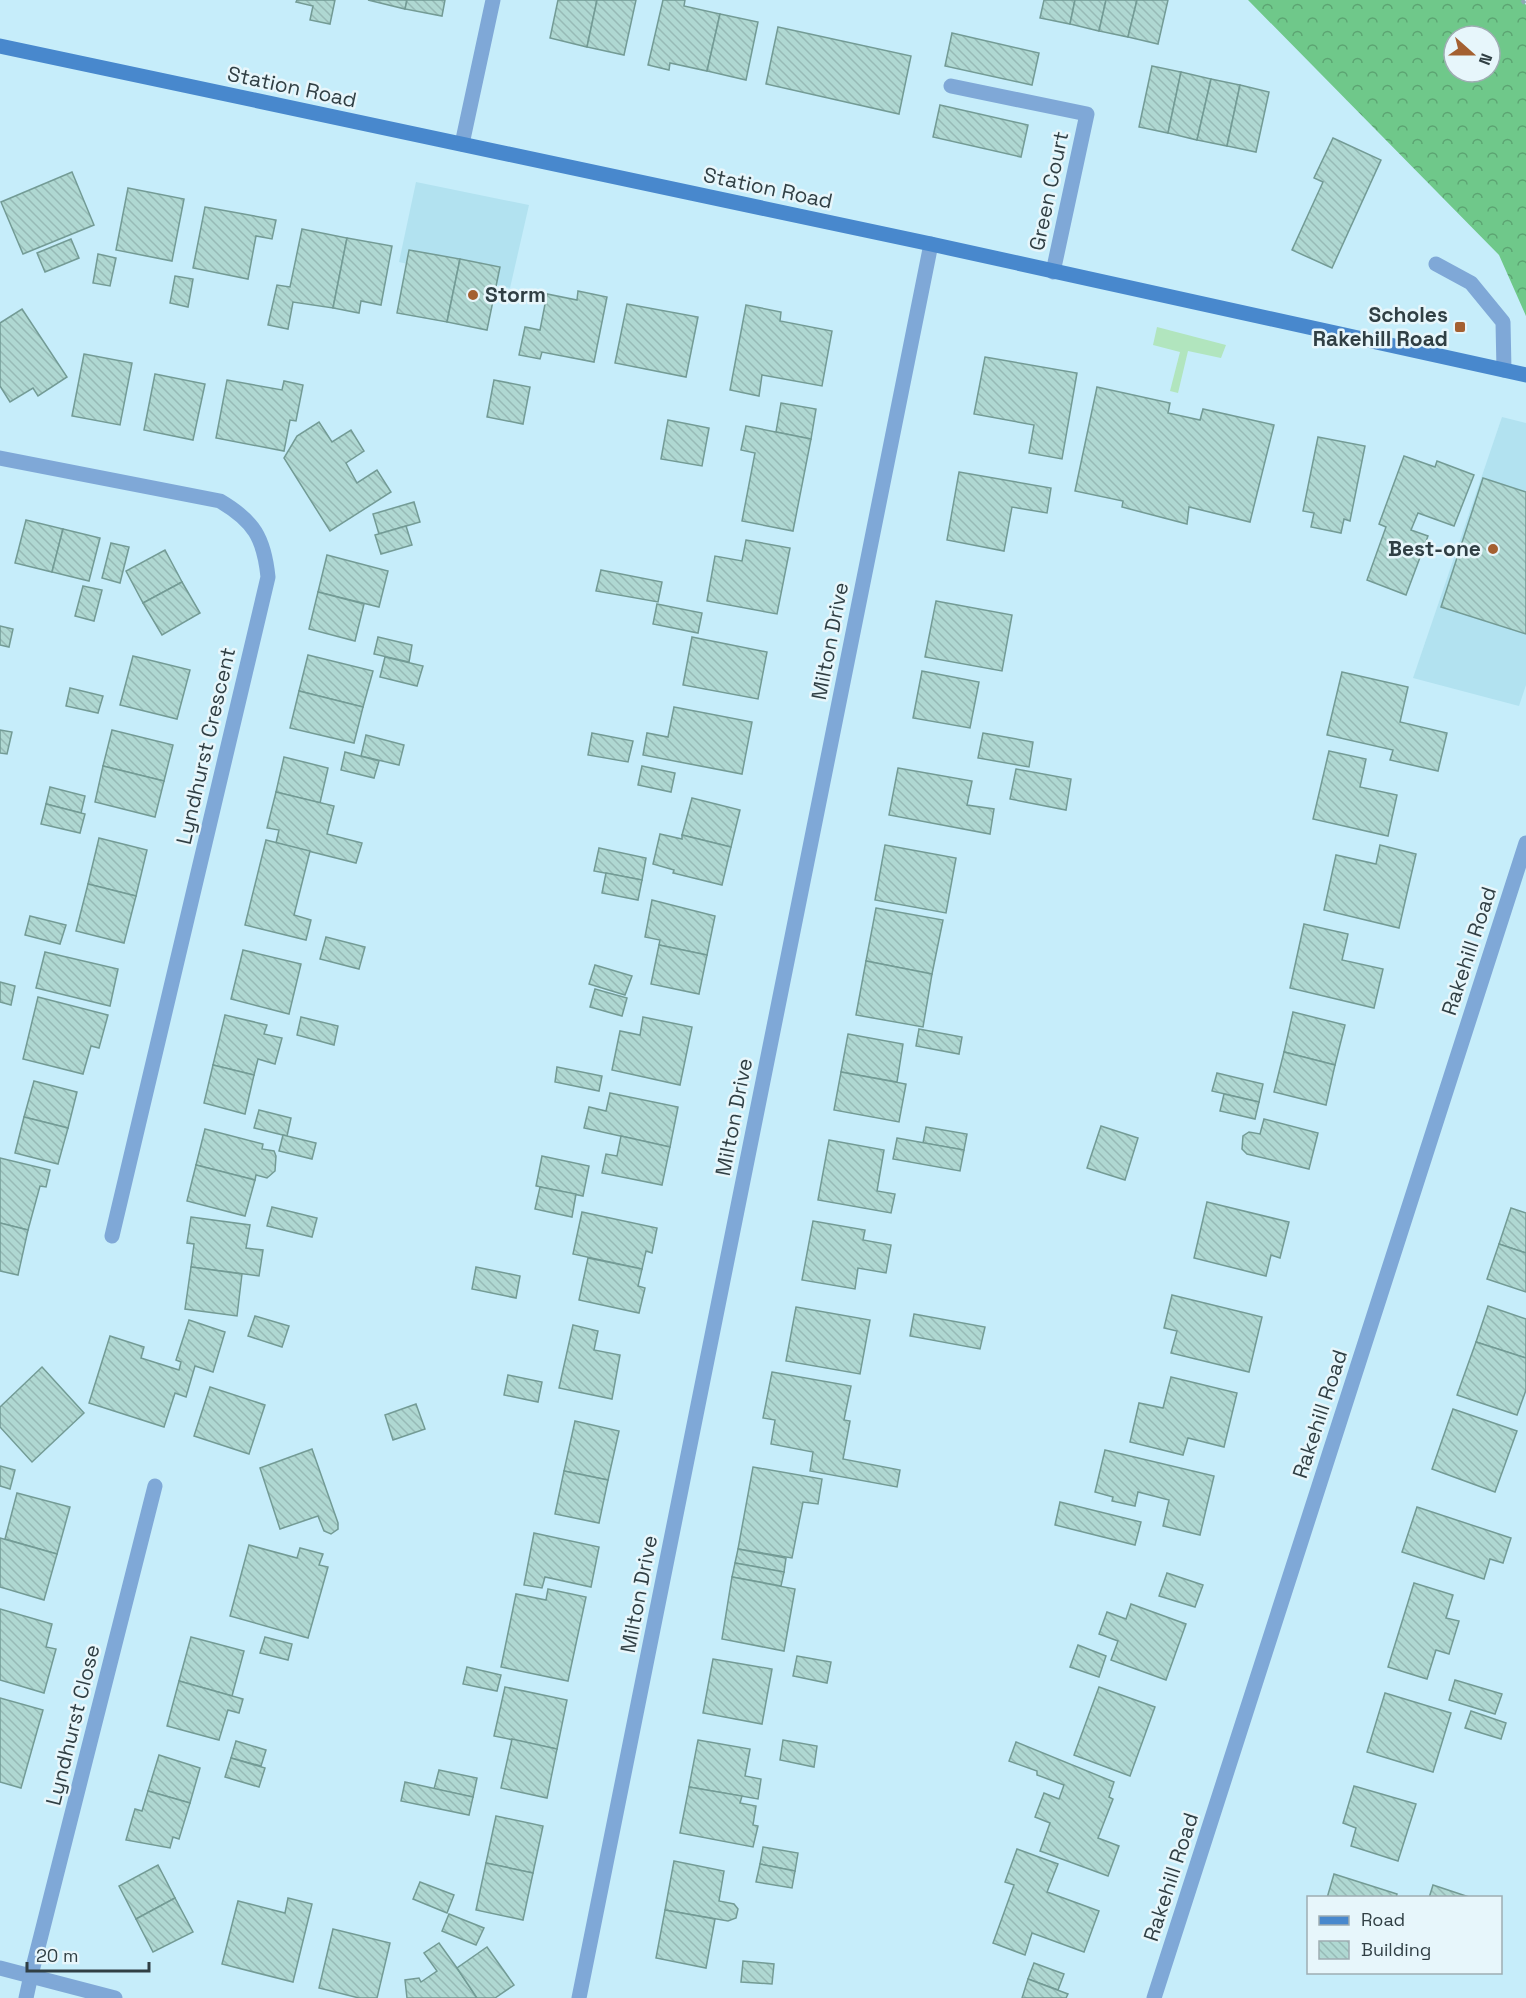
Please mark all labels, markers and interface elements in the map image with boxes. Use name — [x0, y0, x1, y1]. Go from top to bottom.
north arrow — [1442, 24, 1502, 84]
text: N — [1474, 50, 1497, 68]
street label: Station Road — [225, 60, 359, 113]
street label: Green Court — [1023, 129, 1074, 253]
street label: Station Road — [701, 161, 835, 214]
place label: Storm — [485, 281, 546, 308]
marker: Storm — [466, 288, 480, 302]
place label: Scholes Rakehill Road — [1313, 301, 1448, 352]
marker: Scholes Rakehill Road — [1453, 320, 1467, 334]
place label: Best-one — [1388, 535, 1481, 562]
marker: Best-one — [1486, 542, 1500, 556]
street label: Milton Drive — [805, 580, 854, 702]
street label: Lyndhurst Crescent — [170, 645, 241, 847]
street label: Rakehill Road — [1435, 883, 1502, 1019]
street label: Milton Drive — [709, 1056, 758, 1178]
street label: Rakehill Road — [1286, 1346, 1353, 1482]
street label: Milton Drive — [614, 1533, 663, 1655]
street label: Lyndhurst Close — [39, 1642, 106, 1808]
street label: Rakehill Road — [1137, 1809, 1204, 1945]
legend — [1307, 1896, 1502, 1974]
text: Road — [1361, 1908, 1405, 1931]
scale bar — [27, 1935, 148, 1973]
text: Building — [1361, 1938, 1431, 1961]
text: 20 m — [36, 1944, 79, 1967]

